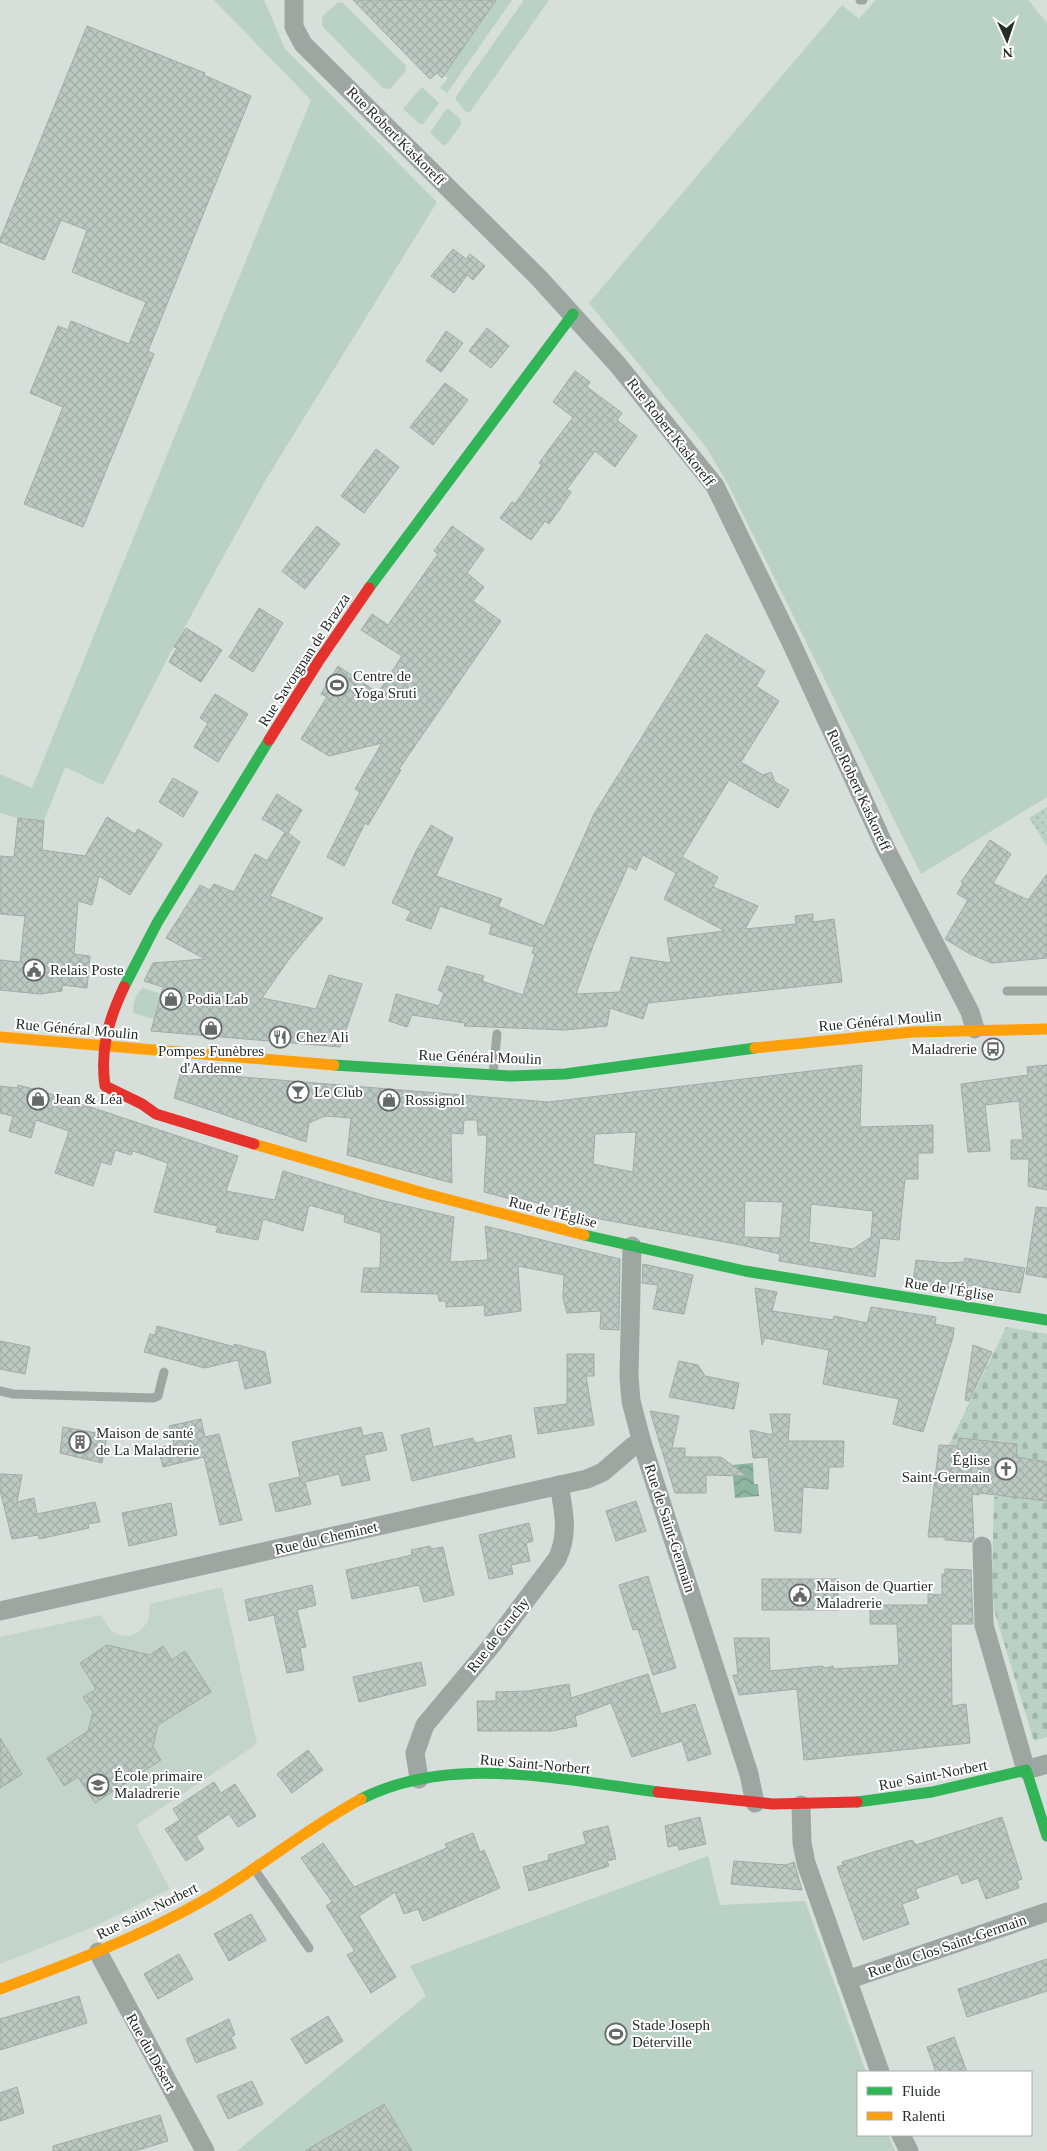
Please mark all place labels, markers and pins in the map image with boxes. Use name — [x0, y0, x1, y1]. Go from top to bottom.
place label: Centre de Yoga Sruti — [353, 668, 417, 701]
sports icon: Centre de Yoga Sruti — [325, 673, 349, 697]
public building icon: Relais Poste — [22, 958, 46, 982]
place label: Relais Poste — [50, 962, 124, 978]
shop icon: Podia Lab — [159, 987, 183, 1011]
place label: Podia Lab — [187, 991, 248, 1007]
shop icon: Pompes Funèbres d'Ardenne — [199, 1016, 223, 1040]
restaurant icon: Chez Ali — [268, 1025, 292, 1049]
place label: Chez Ali — [296, 1029, 349, 1045]
bus stop icon: Maladrerie — [981, 1037, 1005, 1061]
place label: Maladrerie — [911, 1041, 977, 1057]
place label: Pompes Funèbres d'Ardenne — [158, 1043, 264, 1076]
bar icon: Le Club — [286, 1080, 310, 1104]
place label: Le Club — [314, 1084, 363, 1100]
shop icon: Jean & Léa — [26, 1087, 50, 1111]
shop icon: Rossignol — [377, 1088, 401, 1112]
place label: Jean & Léa — [54, 1091, 123, 1107]
place label: Rossignol — [405, 1092, 465, 1108]
place label: Maison de santé de La Maladrerie — [96, 1425, 200, 1458]
building icon: Maison de santé de La Maladrerie — [68, 1430, 92, 1454]
place label: Église Saint-Germain — [902, 1452, 990, 1485]
church icon: Église Saint-Germain — [994, 1457, 1018, 1481]
place label: Maison de Quartier Maladrerie — [816, 1578, 933, 1611]
public building icon: Maison de Quartier Maladrerie — [788, 1583, 812, 1607]
place label: École primaire Maladrerie — [114, 1768, 203, 1801]
school or university icon: École primaire Maladrerie — [86, 1773, 110, 1797]
place label: Stade Joseph Déterville — [632, 2017, 710, 2050]
sports icon: Stade Joseph Déterville — [604, 2022, 628, 2046]

